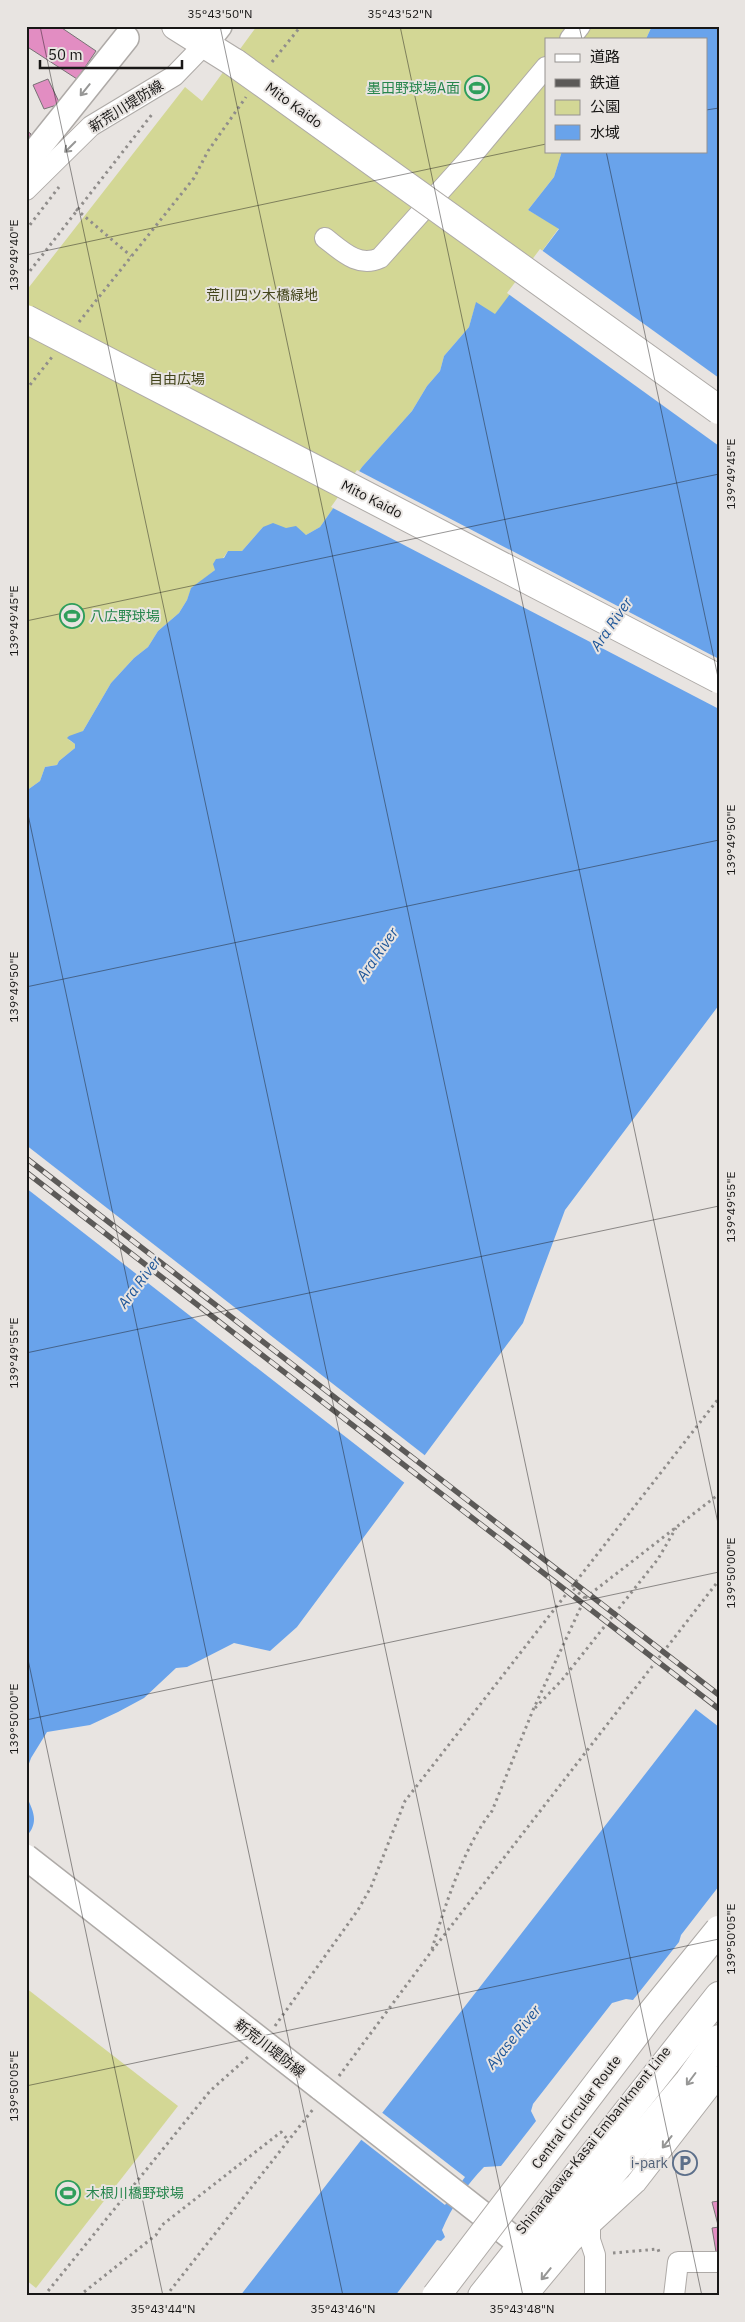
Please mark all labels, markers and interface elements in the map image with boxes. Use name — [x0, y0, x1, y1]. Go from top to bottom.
text: 35°43'50"N — [187, 6, 253, 21]
text: 35°43'52"N — [367, 6, 433, 21]
scale bar — [40, 38, 182, 70]
legend — [545, 38, 708, 152]
text: 50 m — [48, 45, 83, 64]
text: 道路 — [590, 47, 620, 66]
text: 鉄道 — [590, 73, 620, 92]
sports icon: 墨田野球場A面 — [464, 75, 490, 101]
street label: 新荒川堤防線 — [86, 76, 166, 136]
street label: Mito Kaido — [262, 78, 326, 132]
place label: 墨田野球場A面 — [367, 79, 460, 97]
one-way arrow — [79, 83, 90, 96]
text: 公園 — [590, 97, 620, 116]
text: 水域 — [590, 123, 620, 142]
one-way arrow — [64, 140, 76, 153]
text: 139°49'40"E — [6, 220, 21, 290]
park label: 荒川四ツ木橋緑地 — [206, 286, 318, 304]
park label: 自由広場 — [149, 370, 205, 388]
text: 139°49'45"E — [723, 439, 738, 509]
street label: Mito Kaido — [338, 476, 406, 522]
text: 139°49'45"E — [6, 586, 21, 656]
water label: Ara River — [585, 593, 636, 655]
sports icon: 八広野球場 — [59, 603, 85, 629]
place label: 八広野球場 — [90, 607, 160, 625]
text: 139°49'50"E — [723, 805, 738, 875]
water label: Ara River — [351, 923, 402, 985]
text: 139°49'50"E — [6, 952, 21, 1022]
text: 139°49'55"E — [723, 1172, 738, 1242]
water label: Ara River — [113, 1252, 165, 1313]
text: 139°49'55"E — [6, 1318, 21, 1388]
text: 139°50'00"E — [723, 1538, 738, 1608]
text: 139°50'00"E — [6, 1684, 21, 1754]
text: 139°50'05"E — [723, 1904, 738, 1974]
water label: Ayase River — [481, 2001, 545, 2074]
street label: 新荒川堤防線 — [231, 2015, 309, 2081]
street label: Shinarakawa-Kasai Embankment Line — [512, 2042, 675, 2238]
text: 139°50'05"E — [6, 2051, 21, 2121]
street label: Central Circular Route — [527, 2051, 625, 2173]
one-way arrow — [685, 2072, 696, 2085]
one-way arrow — [662, 2135, 673, 2148]
parking icon: i-park — [672, 2150, 698, 2176]
place label: i-park — [631, 2154, 669, 2172]
sports icon: 木根川橋野球場 — [55, 2180, 81, 2206]
place label: 木根川橋野球場 — [86, 2184, 184, 2202]
one-way arrow — [540, 2267, 551, 2280]
text: 35°43'44"N — [130, 2301, 196, 2316]
text: 35°43'46"N — [310, 2301, 376, 2316]
text: 35°43'48"N — [489, 2301, 555, 2316]

